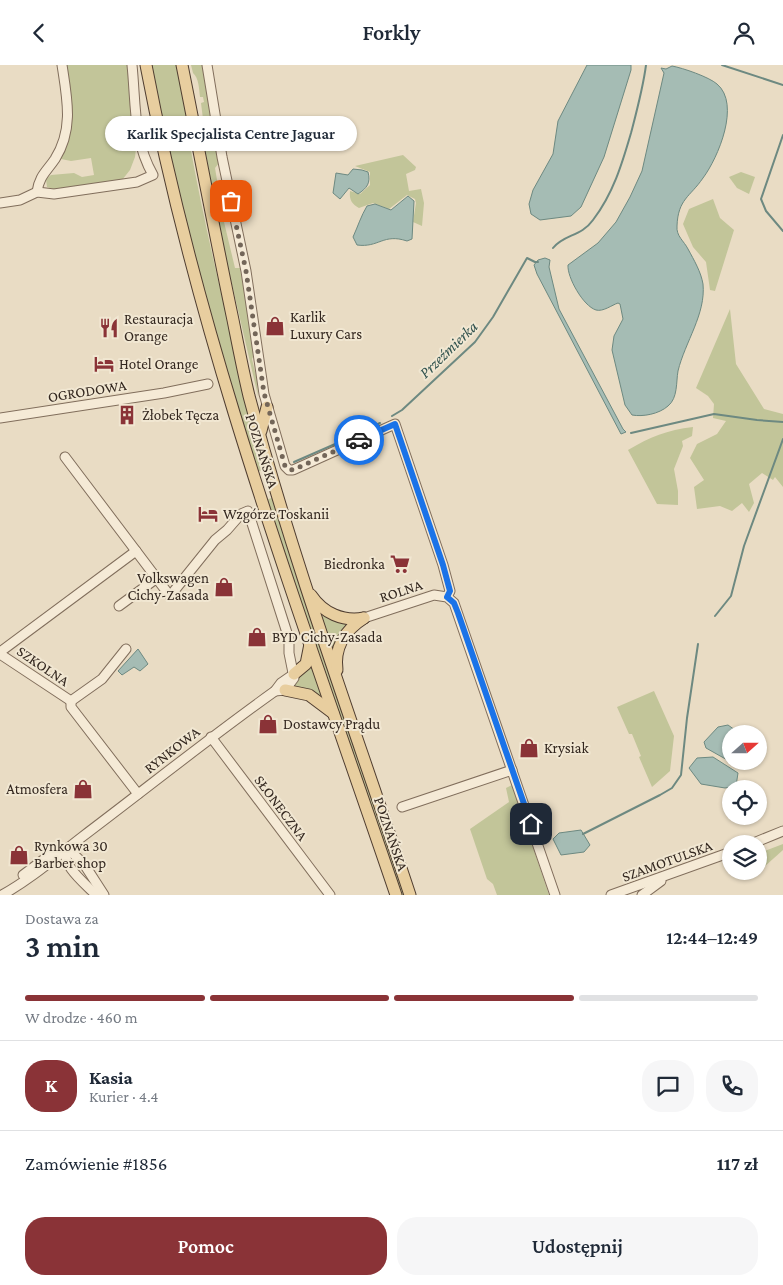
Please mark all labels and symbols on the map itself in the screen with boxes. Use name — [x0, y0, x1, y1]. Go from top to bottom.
callout: Karlik Specjalista Centre Jaguar — [105, 116, 357, 151]
pin — [210, 180, 252, 222]
place label: Karlik Luxury Cars — [290, 309, 362, 343]
place label: Restauracja Orange — [124, 311, 193, 345]
shop icon: Karlik Luxury Cars — [264, 315, 286, 337]
restaurant icon: Restauracja Orange — [98, 317, 120, 339]
water label: Przeźmierka — [416, 317, 481, 381]
hotel icon: Hotel Orange — [93, 353, 115, 375]
place label: Hotel Orange — [119, 356, 199, 373]
street label: OGRODOWA — [47, 377, 128, 405]
building icon: Żłobek Tęcza — [116, 404, 138, 426]
place label: Żłobek Tęcza — [142, 407, 219, 424]
street label: POZNAŃSKA — [242, 412, 282, 491]
courier — [334, 415, 384, 465]
hotel icon: Wzgórze Toskanii — [197, 503, 219, 525]
place label: Wzgórze Toskanii — [223, 506, 329, 523]
supermarket icon: Biedronka — [389, 553, 411, 575]
place label: Biedronka — [324, 556, 385, 572]
place label: Volkswagen Cichy-Zasada — [127, 570, 209, 604]
shop icon: Volkswagen Cichy-Zasada — [213, 576, 235, 598]
street label: ROLNA — [378, 576, 425, 605]
shop icon: BYD Cichy-Zasada — [246, 626, 268, 648]
place label: BYD Cichy-Zasada — [272, 629, 382, 646]
street label: SZKOLNA — [14, 643, 72, 689]
shop icon: Dostawcy Prądu — [257, 713, 279, 735]
place label: Dostawcy Prądu — [283, 716, 380, 733]
street label: RYNKOWA — [141, 723, 203, 777]
north arrow — [722, 725, 768, 770]
shop icon: Krysiak — [518, 737, 540, 759]
place label: Krysiak — [544, 740, 590, 757]
street label: SŁONECZNA — [251, 772, 311, 844]
shop icon: Atmosfera — [72, 778, 94, 800]
place label: Atmosfera — [6, 781, 68, 797]
street label: POZNAŃSKA — [371, 795, 411, 874]
pin — [510, 803, 552, 845]
street label: SZAMOTULSKA — [620, 837, 715, 885]
place label: Rynkowa 30 Barber shop — [34, 838, 108, 872]
shop icon: Rynkowa 30 Barber shop — [8, 844, 30, 866]

